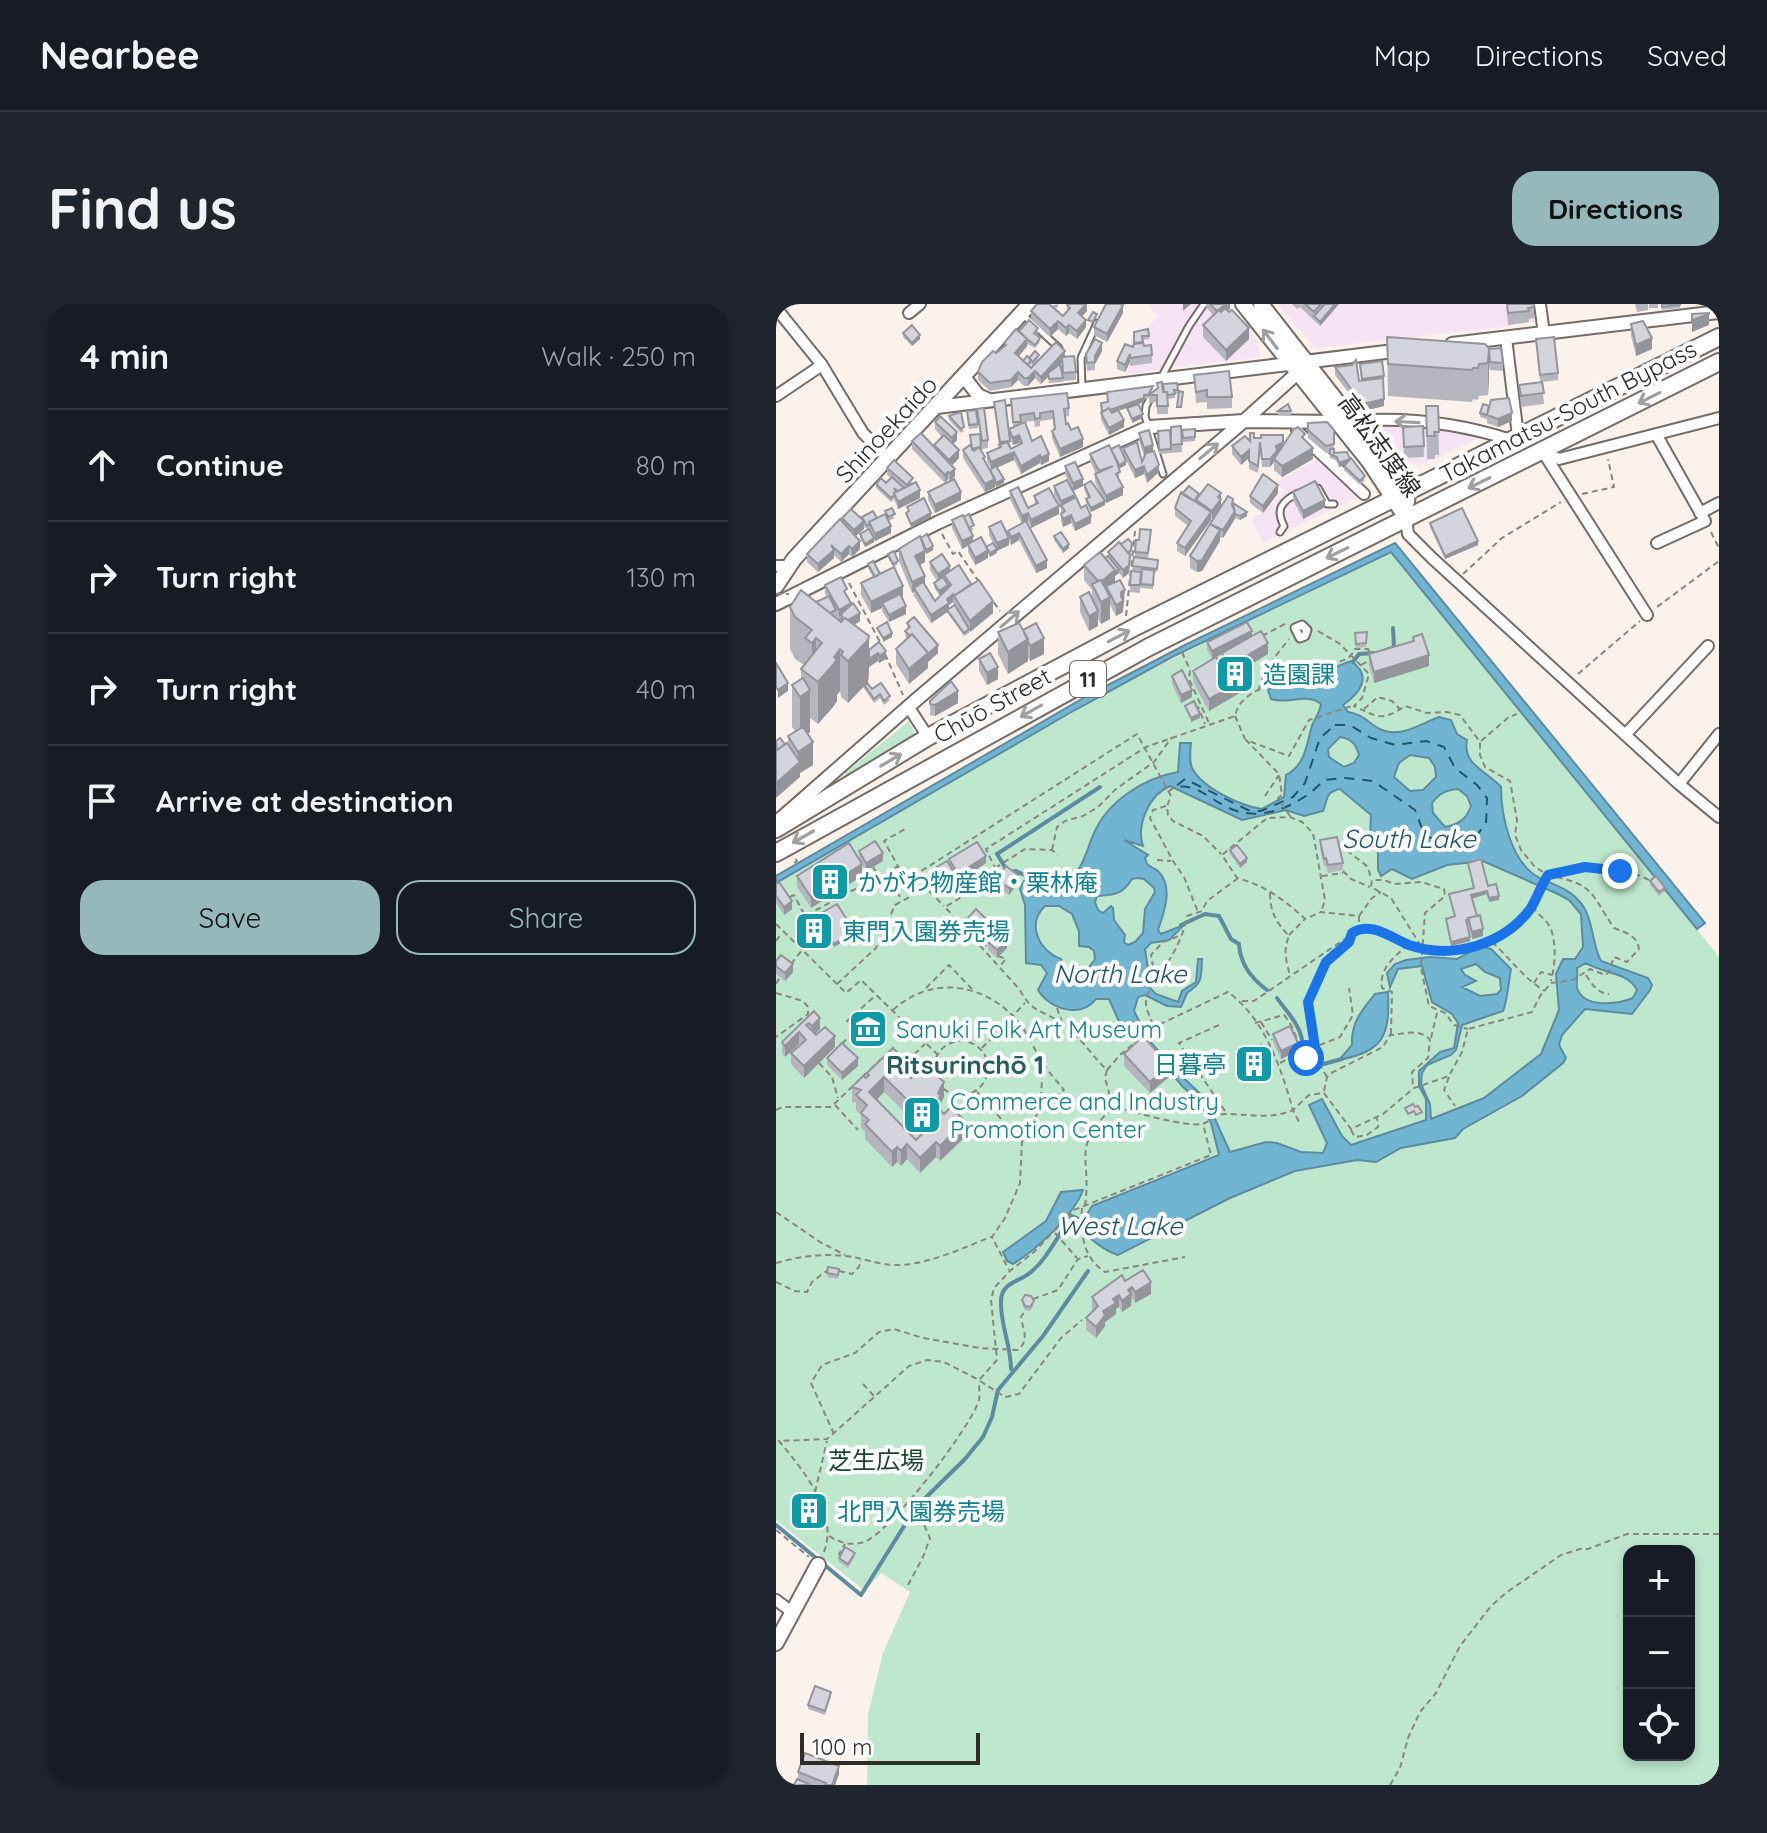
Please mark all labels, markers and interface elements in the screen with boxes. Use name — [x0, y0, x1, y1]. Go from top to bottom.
text: Nearbee — [40, 31, 200, 79]
text: Map — [1374, 38, 1431, 73]
text: Directions — [1475, 38, 1603, 73]
text: Saved — [1647, 38, 1727, 73]
button: Directions — [1512, 171, 1719, 246]
text: Find us — [48, 173, 237, 243]
one-way arrow — [1261, 329, 1278, 350]
street label: Takamatsu-South Bypass — [1435, 333, 1701, 489]
text: 4 min — [80, 335, 169, 378]
text: Walk · 250 m — [541, 340, 696, 373]
street label: Shinoekaido — [829, 369, 943, 489]
street label: 高松志度線 — [1333, 388, 1427, 502]
one-way arrow — [1638, 390, 1662, 406]
one-way arrow — [1394, 414, 1421, 429]
one-way arrow — [1198, 442, 1218, 460]
icon: ahead — [80, 443, 124, 487]
text: Continue — [156, 446, 284, 484]
text: 80 m — [636, 449, 696, 482]
one-way arrow — [1468, 475, 1492, 491]
one-way arrow — [1325, 546, 1349, 562]
icon: right — [80, 555, 124, 599]
text: Turn right — [156, 558, 297, 596]
text: 130 m — [626, 561, 696, 594]
one-way arrow — [1000, 610, 1020, 628]
one-way arrow — [1107, 627, 1131, 643]
building icon: 造園課 — [1214, 653, 1256, 695]
place label: 造園課 — [1263, 659, 1335, 689]
street label: Chūō Street — [928, 660, 1056, 750]
road number: 11 — [1070, 661, 1106, 697]
icon: right — [80, 667, 124, 711]
text: Turn right — [156, 670, 297, 708]
text: 40 m — [636, 673, 696, 706]
one-way arrow — [1019, 703, 1043, 719]
one-way arrow — [879, 752, 902, 768]
icon: arrive — [80, 779, 124, 823]
text: Arrive at destination — [156, 782, 454, 820]
water label: South Lake — [1342, 822, 1477, 855]
one-way arrow — [792, 830, 816, 845]
route end — [1602, 853, 1638, 889]
building icon: かがわ物産館・栗林庵 — [809, 861, 851, 903]
place label: かがわ物産館・栗林庵 — [858, 867, 1098, 897]
button: Save — [80, 880, 380, 955]
button: Share — [396, 880, 696, 955]
building icon: 東門入園券売場 — [793, 910, 835, 952]
place label: 東門入園券売場 — [842, 916, 1010, 946]
water label: North Lake — [1054, 957, 1188, 990]
museum icon: Sanuki Folk Art Museum — [847, 1008, 889, 1050]
place label: Sanuki Folk Art Museum — [896, 1014, 1162, 1044]
route start — [1288, 1040, 1324, 1076]
building icon: 日暮亭 — [1233, 1043, 1275, 1085]
district label: Ritsurinchō 1 — [886, 1048, 1044, 1081]
place label: 日暮亭 — [1154, 1049, 1226, 1079]
place label: Commerce and Industry Promotion Center — [950, 1086, 1219, 1144]
building icon: Commerce and Industry Promotion Center — [901, 1094, 943, 1136]
water label: West Lake — [1057, 1209, 1184, 1242]
park label: 芝生広場 — [828, 1445, 924, 1475]
building icon: 北門入園券売場 — [788, 1490, 830, 1532]
place label: 北門入園券売場 — [837, 1496, 1005, 1526]
map controls — [1623, 1545, 1695, 1761]
button: + — [1623, 1545, 1695, 1617]
button: − — [1623, 1617, 1695, 1689]
button: locate — [1623, 1689, 1695, 1761]
scale bar — [800, 1729, 980, 1765]
text: 100 m — [812, 1733, 872, 1761]

